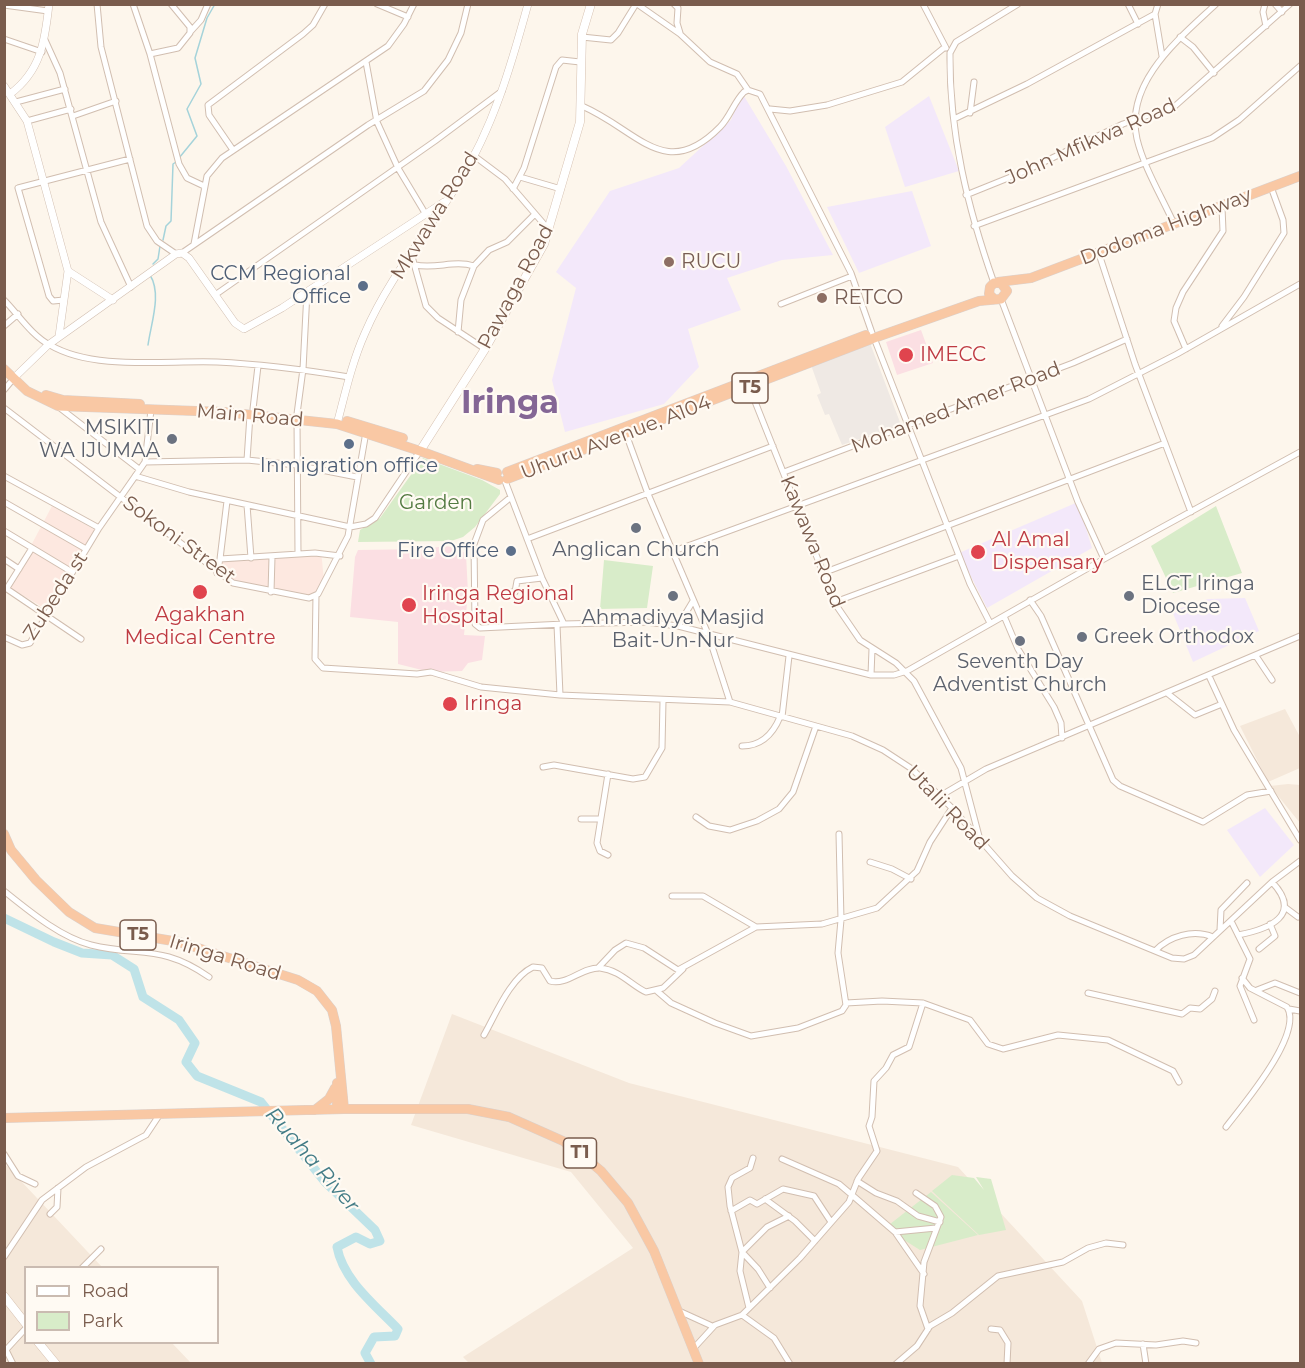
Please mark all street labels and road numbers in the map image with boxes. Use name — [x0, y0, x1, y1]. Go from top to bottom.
street label: John Mfikwa Road — [1002, 94, 1180, 190]
street label: Mkwawa Road — [386, 148, 484, 284]
street label: Dodoma Highway — [1077, 183, 1255, 271]
street label: Pawaga Road — [473, 221, 559, 353]
street label: Mohamed Amer Road — [848, 357, 1064, 459]
road number: T5 — [732, 373, 768, 403]
street label: Uhuru Avenue, A104 — [518, 391, 714, 485]
street label: Main Road — [195, 399, 305, 433]
street label: Kawawa Road — [774, 472, 850, 612]
street label: Sokoni Street — [118, 491, 240, 589]
street label: Zubeda st — [19, 547, 93, 645]
street label: Utalii Road — [900, 760, 994, 856]
road number: T5 — [120, 920, 156, 950]
street label: Iringa Road — [166, 930, 284, 986]
road number: T1 — [564, 1138, 596, 1168]

